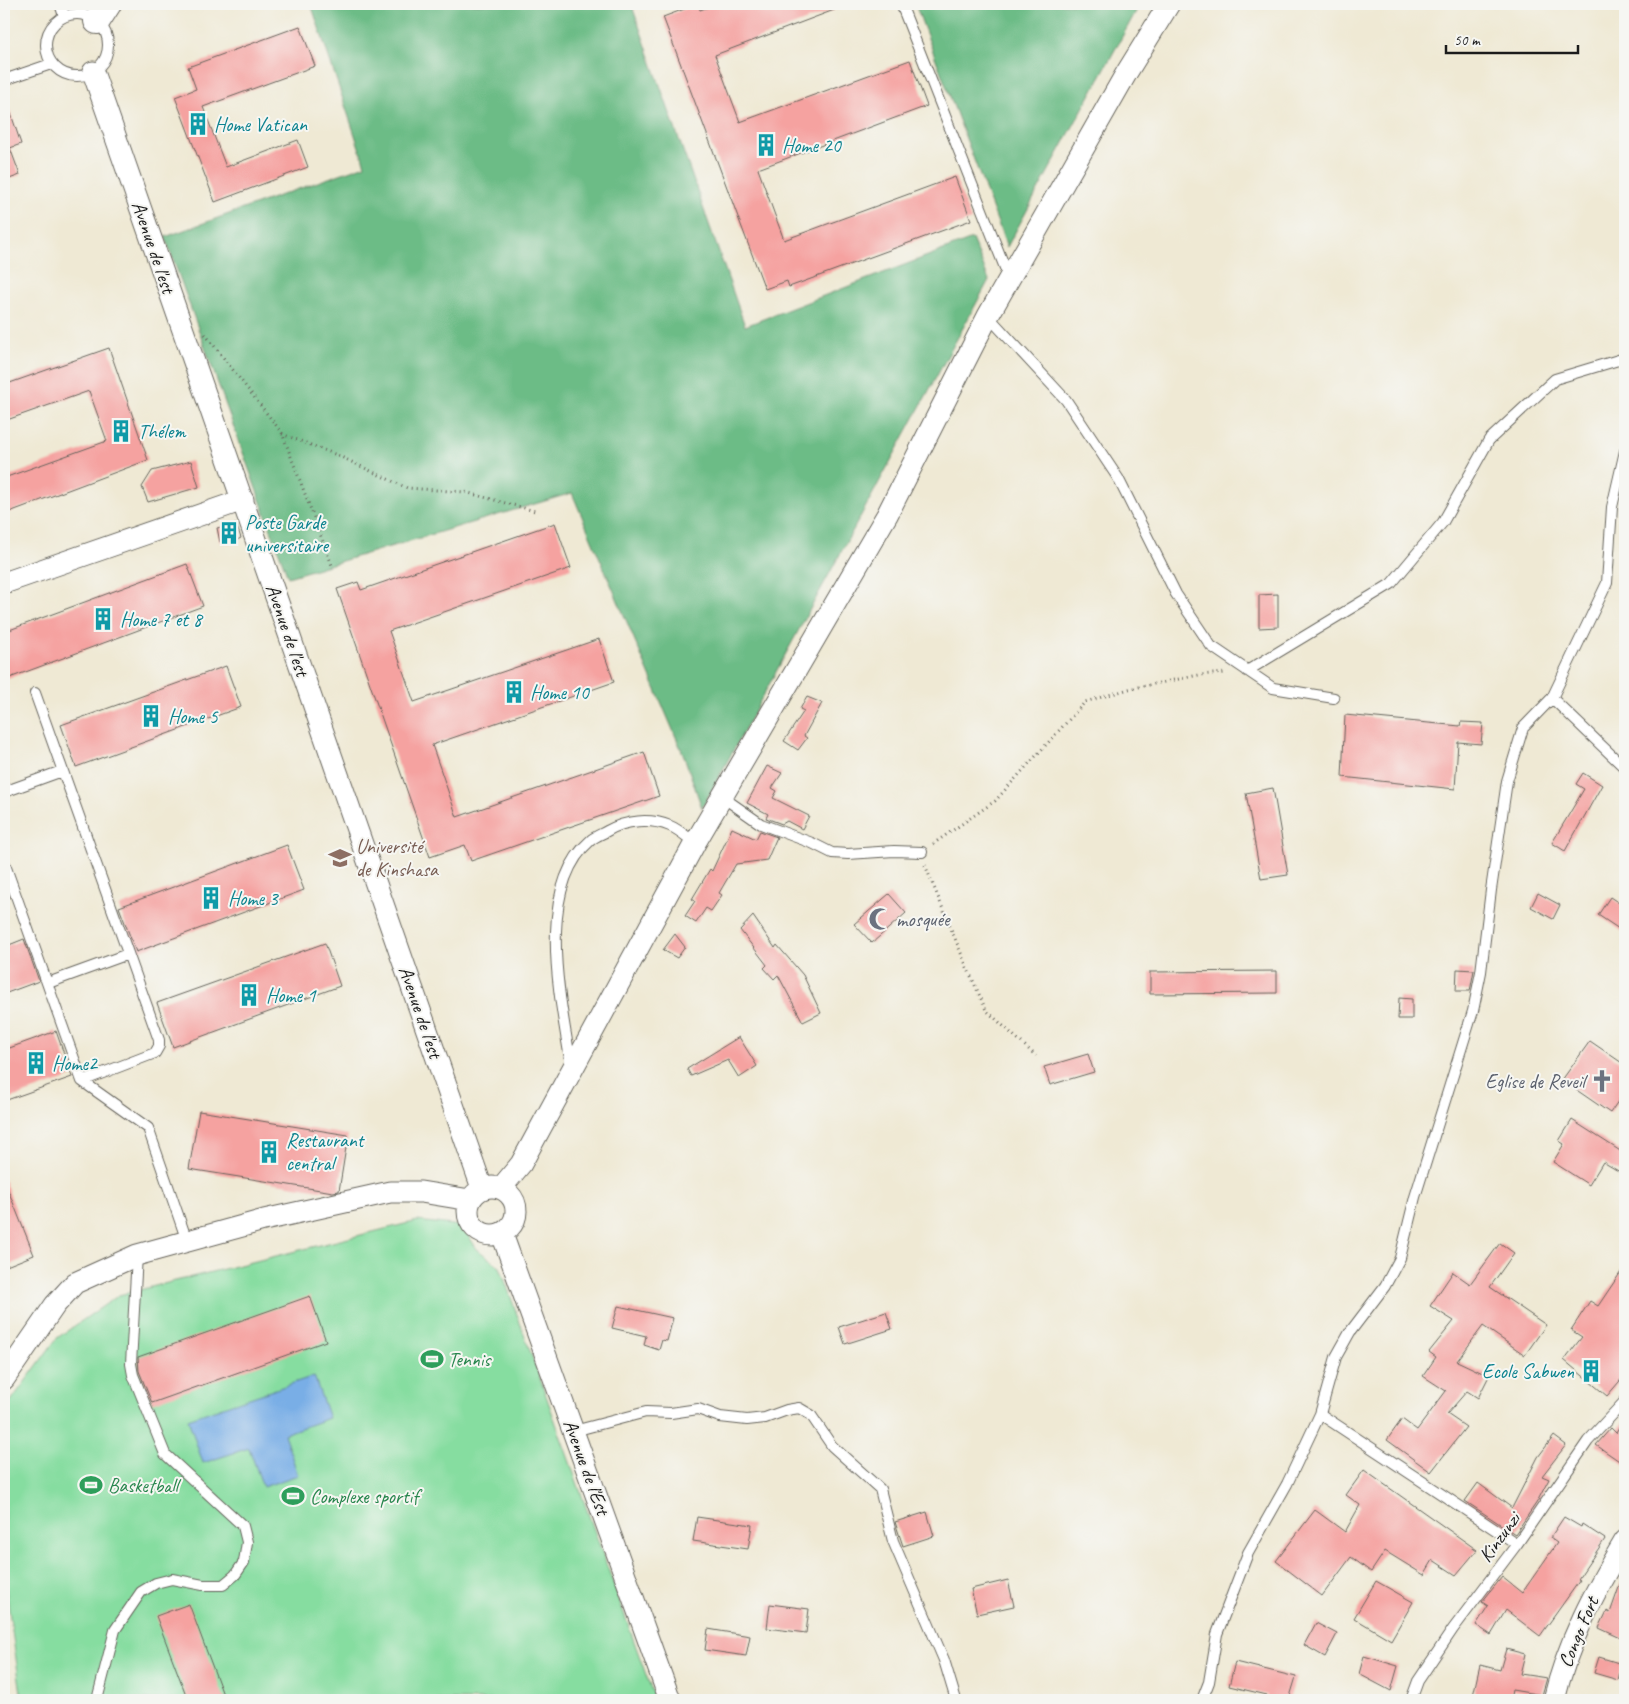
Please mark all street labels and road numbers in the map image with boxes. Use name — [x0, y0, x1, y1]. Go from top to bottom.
street label: Avenue de l'est — [126, 198, 182, 299]
street label: Avenue de l'est — [260, 581, 316, 682]
street label: Avenue de l'est — [393, 963, 449, 1064]
street label: Avenue de l'Est — [558, 1416, 616, 1521]
street label: Kinzunzi — [1473, 1506, 1527, 1567]
street label: Congo Fort — [1552, 1591, 1605, 1671]

